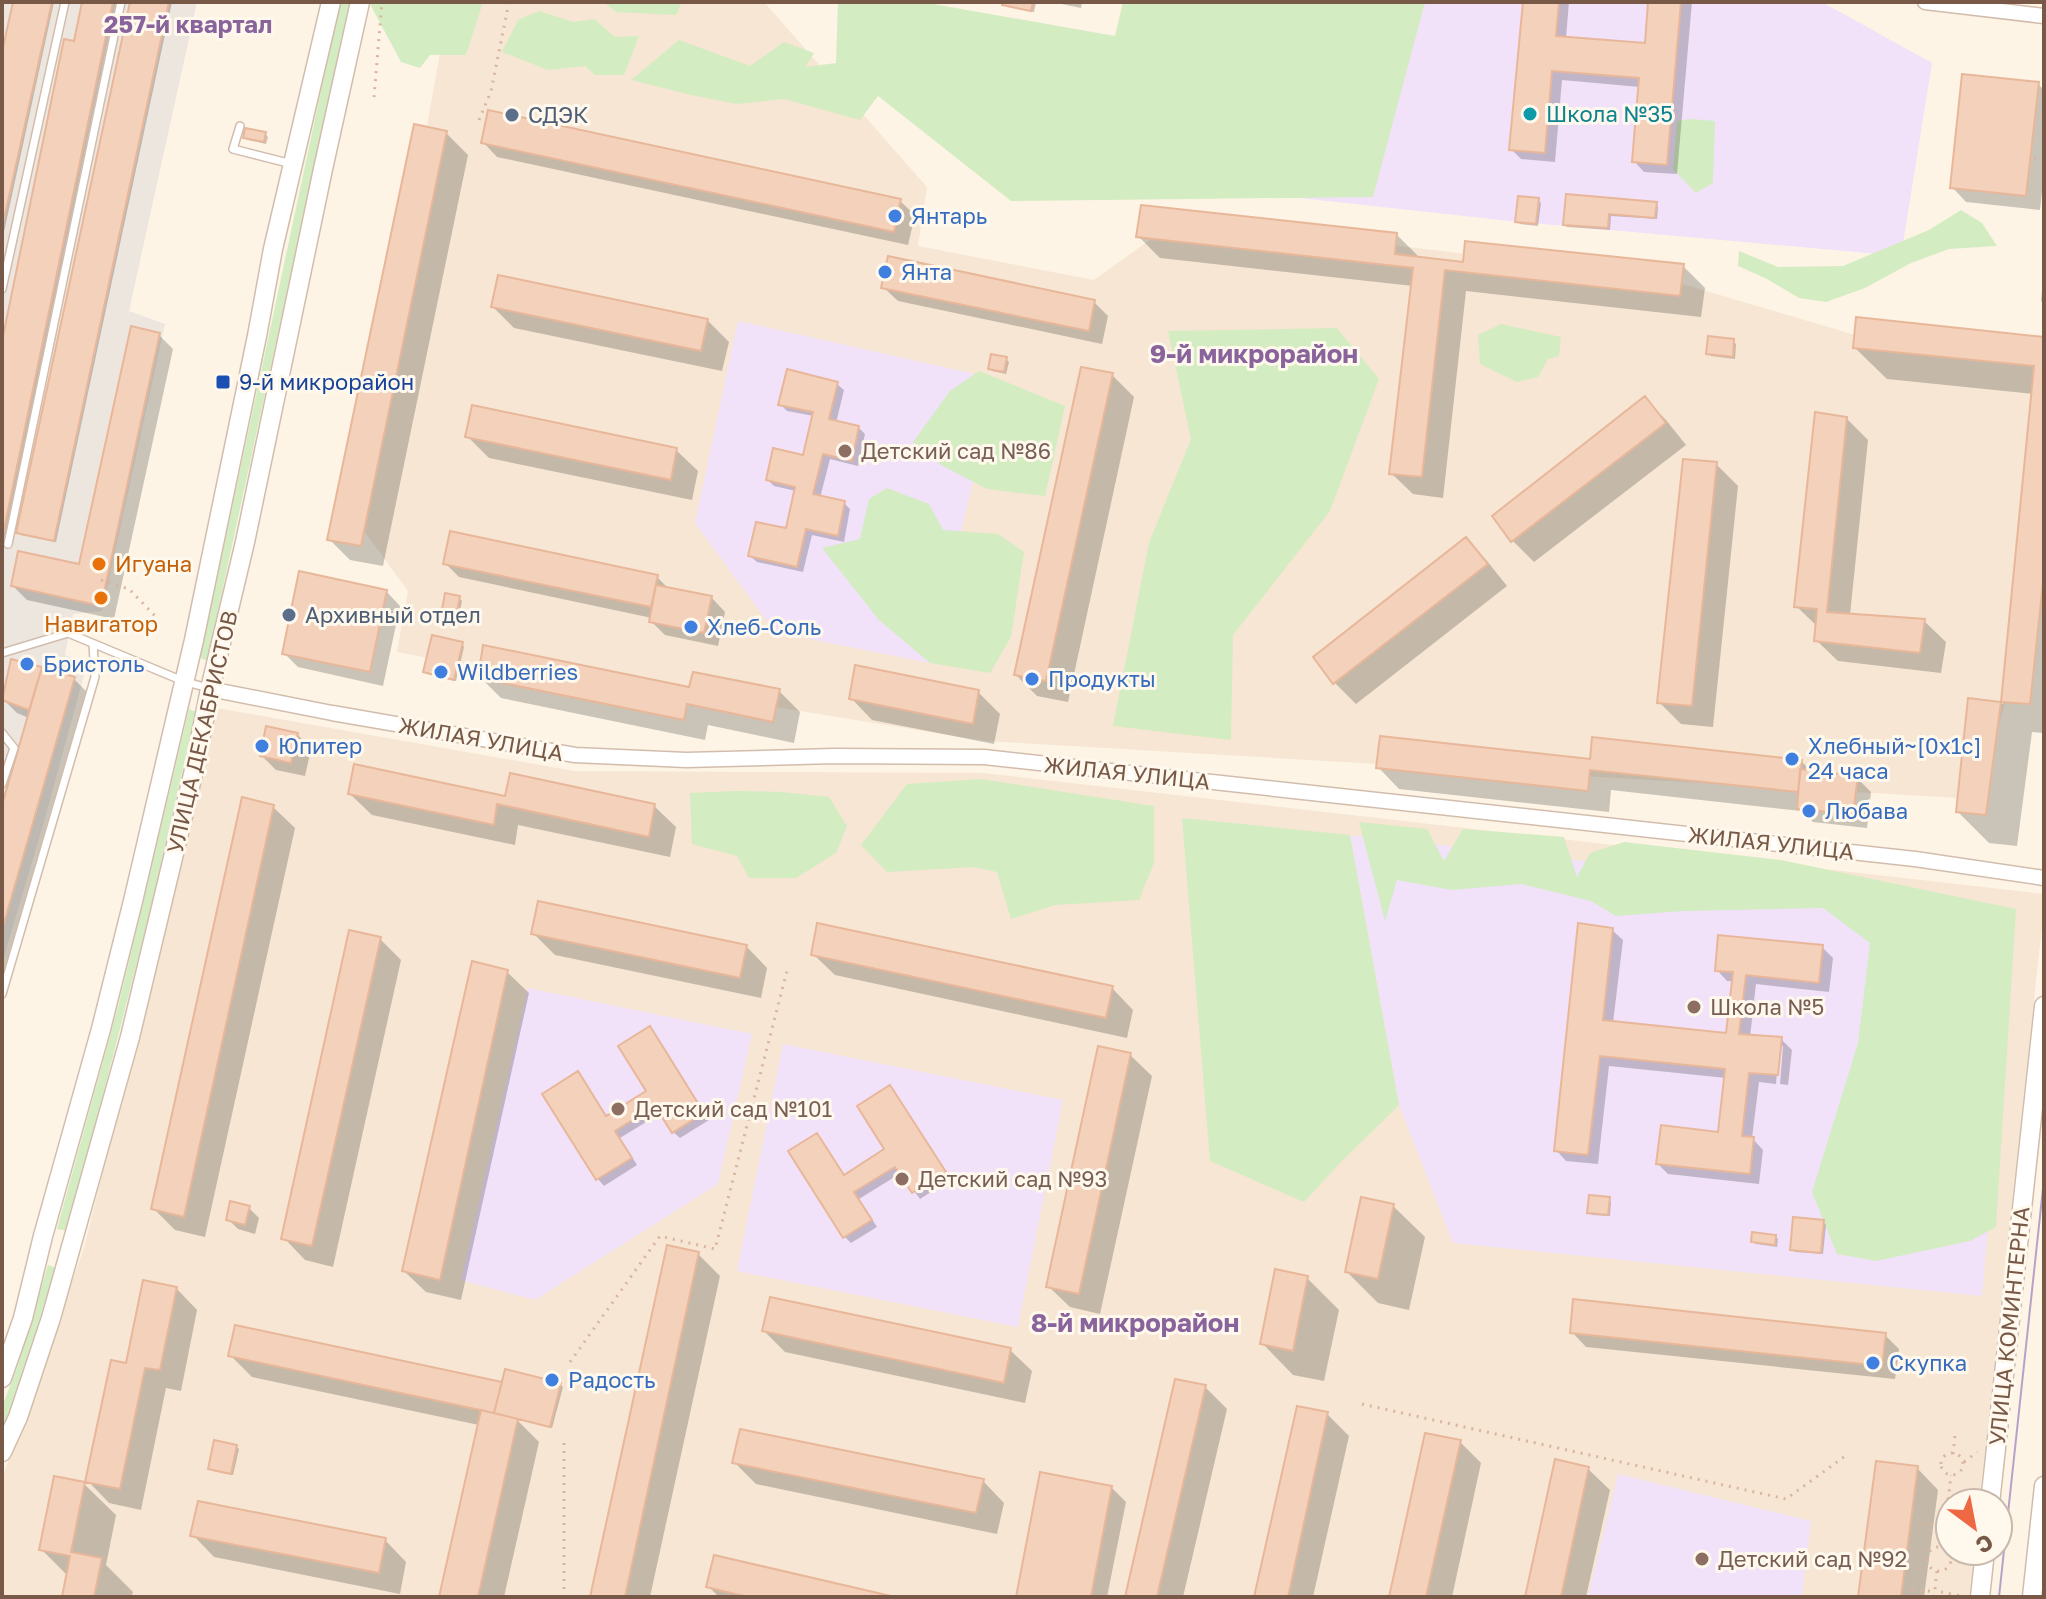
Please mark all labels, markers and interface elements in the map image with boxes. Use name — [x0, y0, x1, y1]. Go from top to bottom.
district label: 257-й квартал — [104, 9, 272, 38]
place label: Школа №35 — [1546, 100, 1673, 127]
place label: СДЭК — [528, 101, 589, 128]
marker: Школа №35 — [1521, 105, 1539, 123]
marker: СДЭК — [503, 106, 521, 124]
place label: Янтарь — [911, 202, 987, 229]
marker: Янтарь — [886, 207, 904, 225]
place label: Янта — [901, 258, 952, 285]
marker: Янта — [876, 263, 894, 281]
district label: 9-й микрорайон — [1150, 338, 1358, 369]
place label: 9-й микрорайон — [239, 368, 414, 395]
marker: 9-й микрорайон — [214, 373, 232, 391]
place label: Детский сад №86 — [861, 437, 1051, 464]
marker: Детский сад №86 — [836, 442, 854, 460]
place label: Игуана — [115, 550, 192, 577]
marker: Игуана — [90, 555, 108, 573]
marker: Навигатор — [92, 589, 110, 607]
place label: Архивный отдел — [305, 601, 481, 628]
marker: Архивный отдел — [280, 606, 298, 624]
street label: УЛИЦА ДЕКАБРИСТОВ — [160, 608, 243, 856]
place label: Навигатор — [44, 610, 158, 637]
place label: Хлеб-Соль — [707, 613, 821, 640]
marker: Хлеб-Соль — [682, 618, 700, 636]
place label: Бристоль — [43, 650, 145, 677]
marker: Бристоль — [18, 655, 36, 673]
place label: Wildberries — [457, 658, 578, 685]
marker: Wildberries — [432, 663, 450, 681]
place label: Продукты — [1048, 665, 1156, 692]
marker: Продукты — [1023, 670, 1041, 688]
street label: ЖИЛАЯ УЛИЦА — [397, 711, 566, 766]
place label: Юпитер — [278, 732, 362, 759]
place label: Хлебный~[0x1c] 24 часа — [1808, 732, 1982, 784]
marker: Юпитер — [253, 737, 271, 755]
street label: ЖИЛАЯ УЛИЦА — [1043, 750, 1212, 795]
marker: Хлебный~[0x1c] 24 часа — [1783, 750, 1801, 768]
place label: Любава — [1825, 797, 1908, 824]
marker: Любава — [1800, 802, 1818, 820]
street label: ЖИЛАЯ УЛИЦА — [1687, 820, 1856, 865]
place label: Школа №5 — [1710, 993, 1824, 1020]
marker: Школа №5 — [1685, 998, 1703, 1016]
place label: Детский сад №101 — [634, 1095, 833, 1122]
marker: Детский сад №101 — [609, 1100, 627, 1118]
place label: Детский сад №93 — [918, 1165, 1107, 1192]
marker: Детский сад №93 — [893, 1170, 911, 1188]
street label: УЛИЦА КОМИНТЕРНА — [1983, 1205, 2035, 1447]
district label: 8-й микрорайон — [1031, 1307, 1239, 1338]
place label: Скупка — [1889, 1349, 1967, 1376]
marker: Скупка — [1864, 1354, 1882, 1372]
place label: Радость — [568, 1366, 656, 1393]
marker: Радость — [543, 1371, 561, 1389]
north arrow — [1934, 1487, 2014, 1567]
text: С — [1971, 1529, 1999, 1560]
place label: Детский сад №92 — [1718, 1545, 1907, 1572]
marker: Детский сад №92 — [1693, 1550, 1711, 1568]

